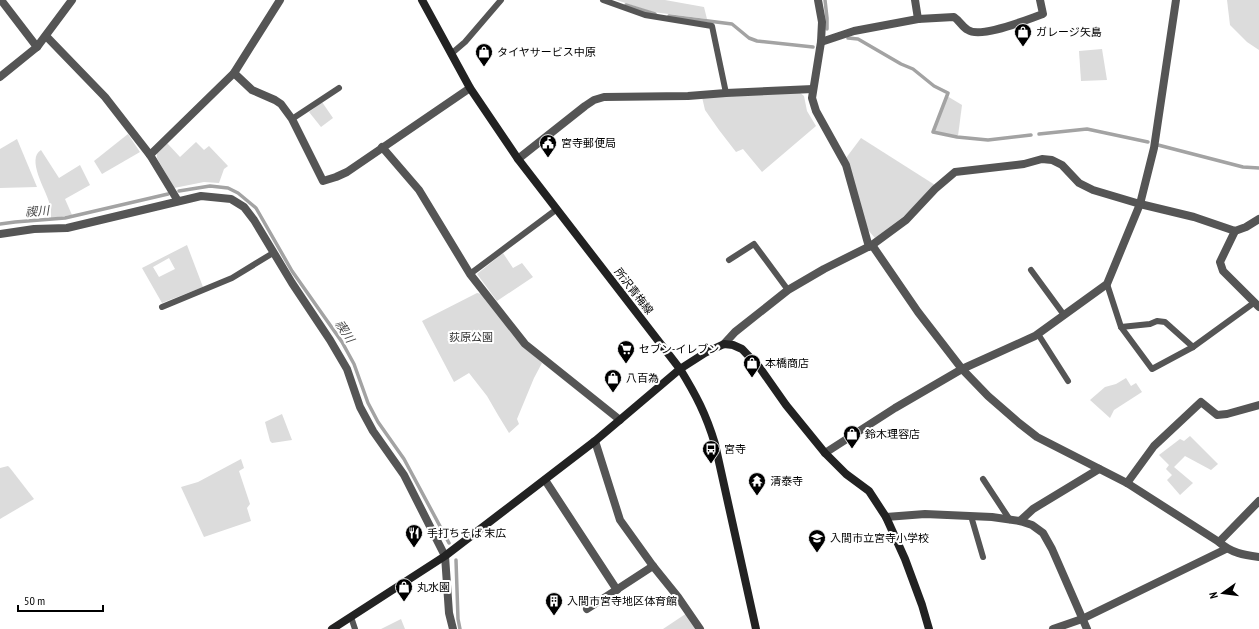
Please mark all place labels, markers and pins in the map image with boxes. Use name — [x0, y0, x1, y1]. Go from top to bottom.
shop icon: ガレージ矢島 — [1013, 22, 1033, 47]
place label: ガレージ矢島 — [1036, 25, 1102, 39]
shop icon: タイヤサービス中原 — [474, 42, 494, 67]
place label: タイヤサービス中原 — [497, 45, 596, 59]
public building icon: 宮寺郵便局 — [538, 133, 558, 158]
place label: 宮寺郵便局 — [561, 136, 616, 150]
supermarket icon: セブン-イレブン — [616, 339, 636, 364]
place label: セブン-イレブン — [639, 342, 719, 356]
shop icon: 本橋商店 — [742, 353, 762, 378]
place label: 本橋商店 — [765, 356, 809, 370]
shop icon: 八百為 — [603, 368, 623, 393]
place label: 八百為 — [626, 371, 659, 385]
shop icon: 鈴木理容店 — [842, 424, 862, 449]
place label: 鈴木理容店 — [865, 427, 920, 441]
bus stop icon: 宮寺 — [701, 439, 721, 464]
place label: 宮寺 — [724, 442, 746, 456]
temple icon: 清泰寺 — [747, 471, 767, 496]
place label: 清泰寺 — [770, 474, 803, 488]
restaurant icon: 手打ちそば 末広 — [404, 523, 424, 548]
place label: 手打ちそば 末広 — [427, 526, 506, 540]
school or university icon: 入間市立宮寺小学校 — [807, 528, 827, 553]
place label: 入間市立宮寺小学校 — [830, 531, 929, 545]
shop icon: 丸水園 — [394, 577, 414, 602]
place label: 丸水園 — [417, 580, 450, 594]
building icon: 入間市宮寺地区体育館 — [544, 591, 564, 616]
place label: 入間市宮寺地区体育館 — [567, 594, 677, 608]

